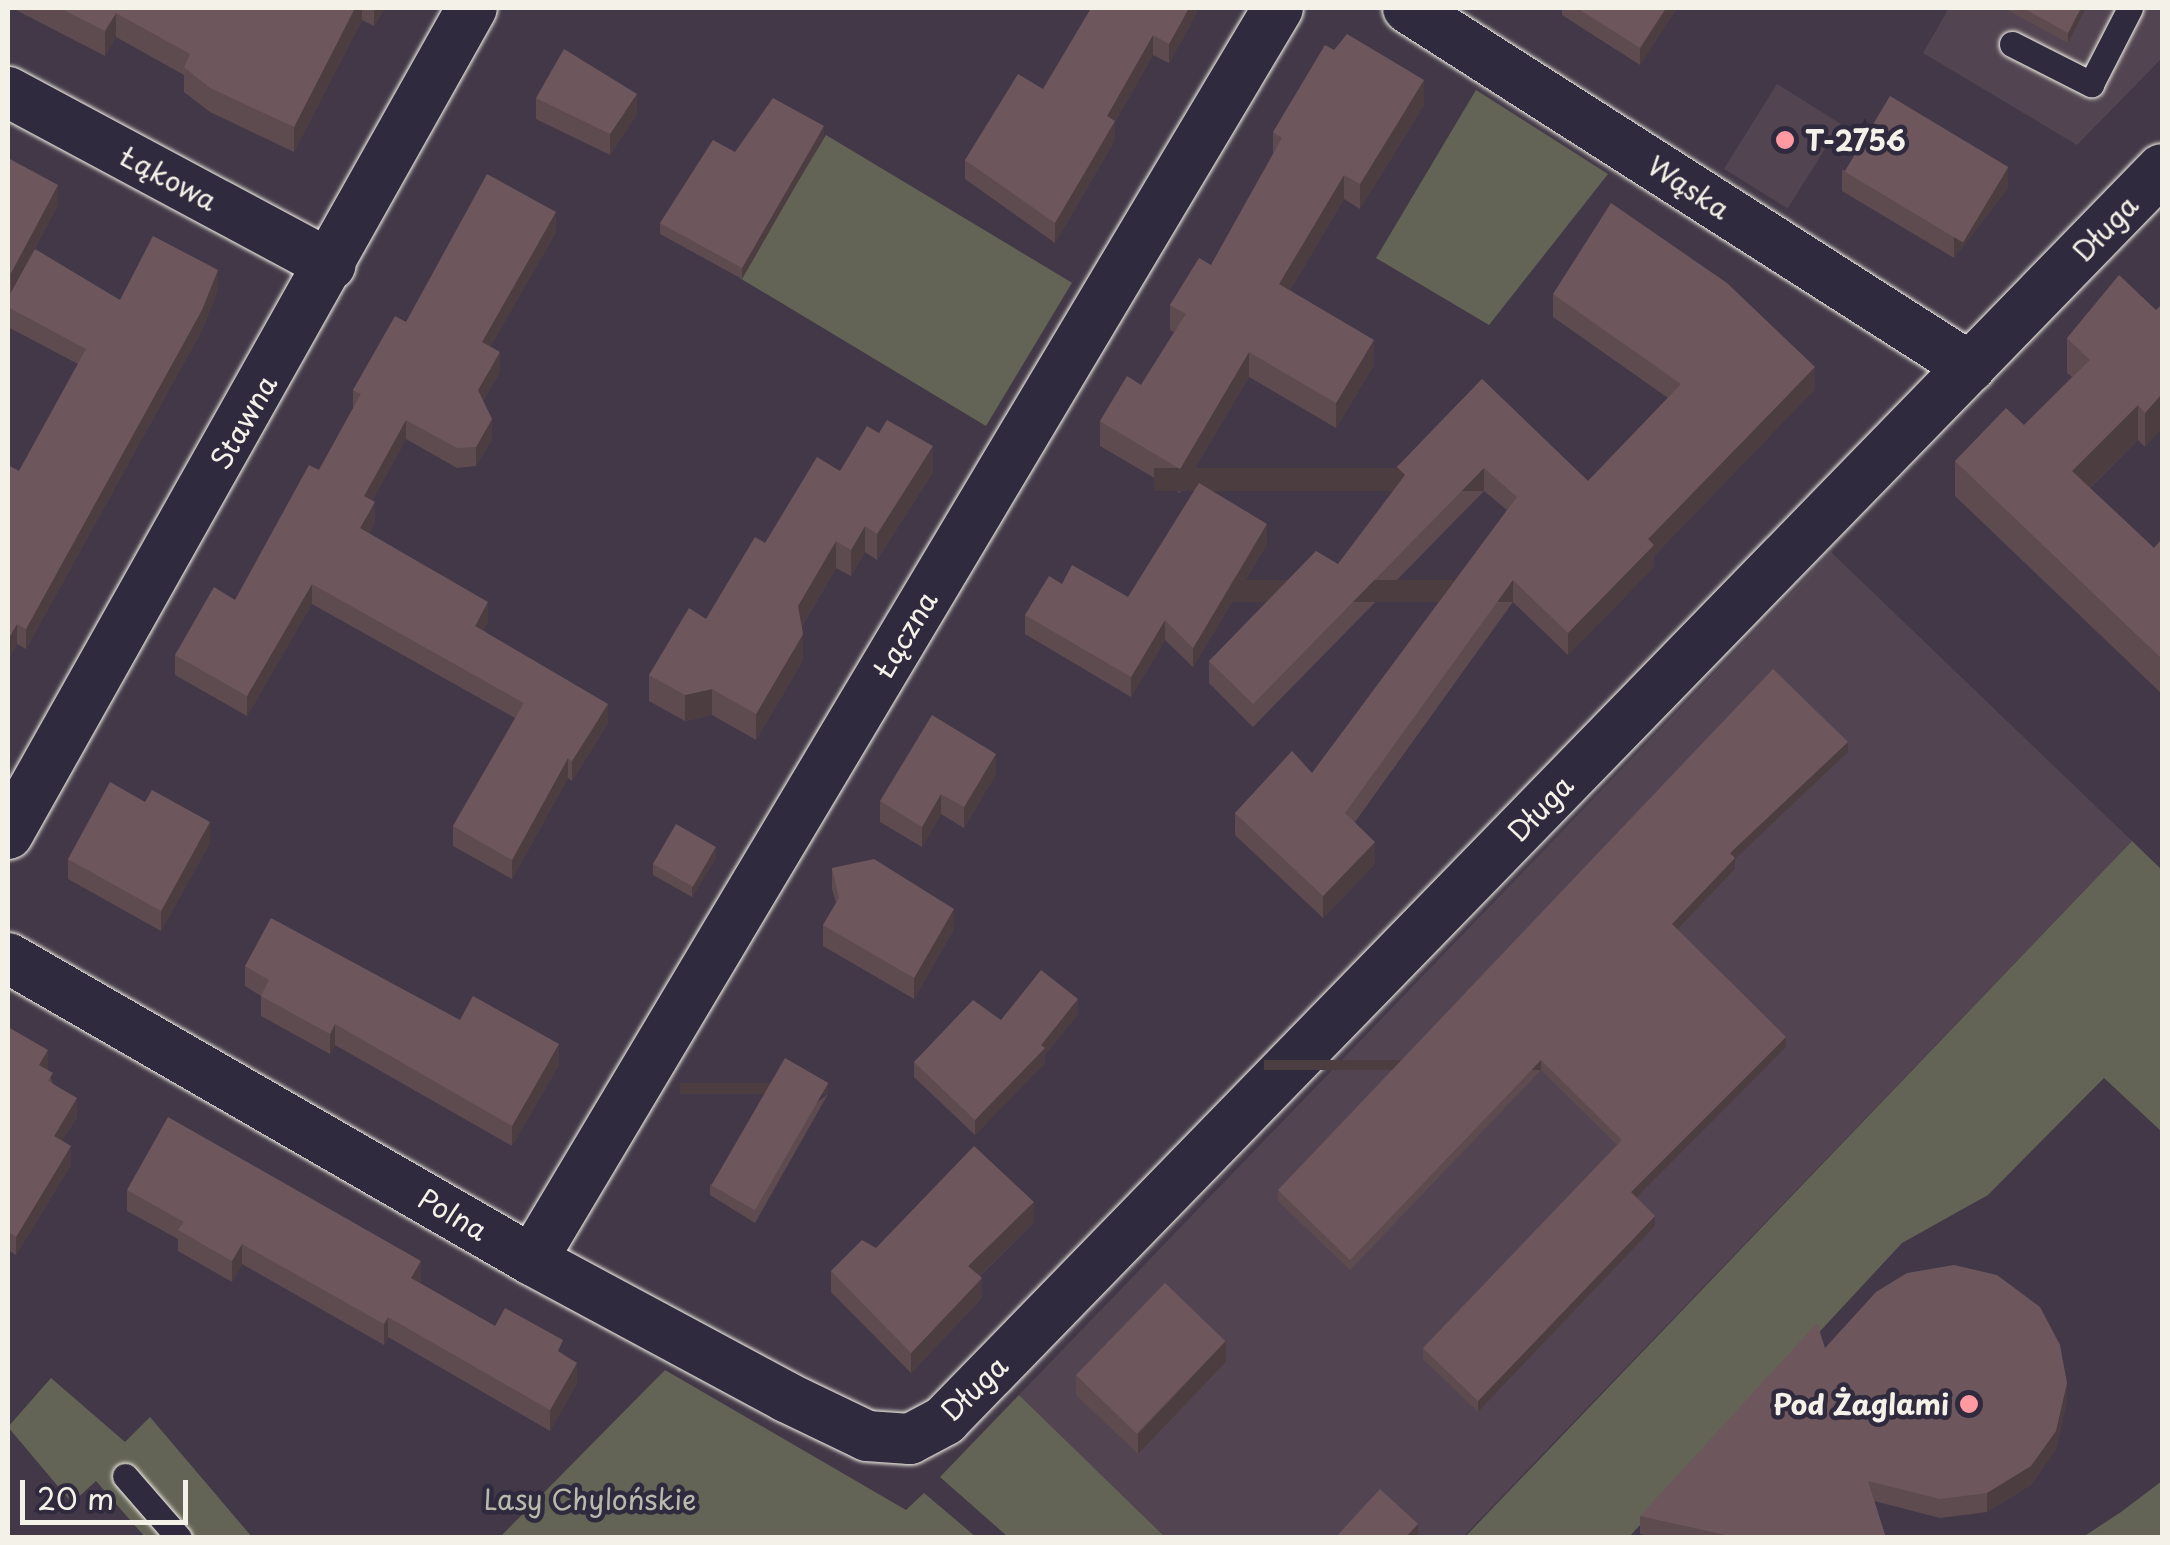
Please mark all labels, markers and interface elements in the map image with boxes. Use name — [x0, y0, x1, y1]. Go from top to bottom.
place label: T-2756 — [1805, 123, 1906, 157]
marker: T-2756 — [1774, 129, 1796, 151]
street label: Łąkowa — [115, 139, 223, 217]
street label: Wąska — [1642, 148, 1736, 226]
street label: Długa — [2065, 188, 2145, 268]
street label: Stawna — [203, 369, 283, 475]
street label: Łączna — [866, 585, 944, 683]
street label: Długa — [1500, 768, 1580, 848]
street label: Polna — [413, 1181, 493, 1247]
street label: Długa — [934, 1348, 1014, 1428]
place label: Pod Żaglami — [1773, 1387, 1949, 1421]
marker: Pod Żaglami — [1958, 1393, 1980, 1415]
scale bar — [25, 1460, 192, 1522]
text: 20 m — [37, 1475, 114, 1520]
park label: Lasy Chylońskie — [482, 1482, 698, 1516]

